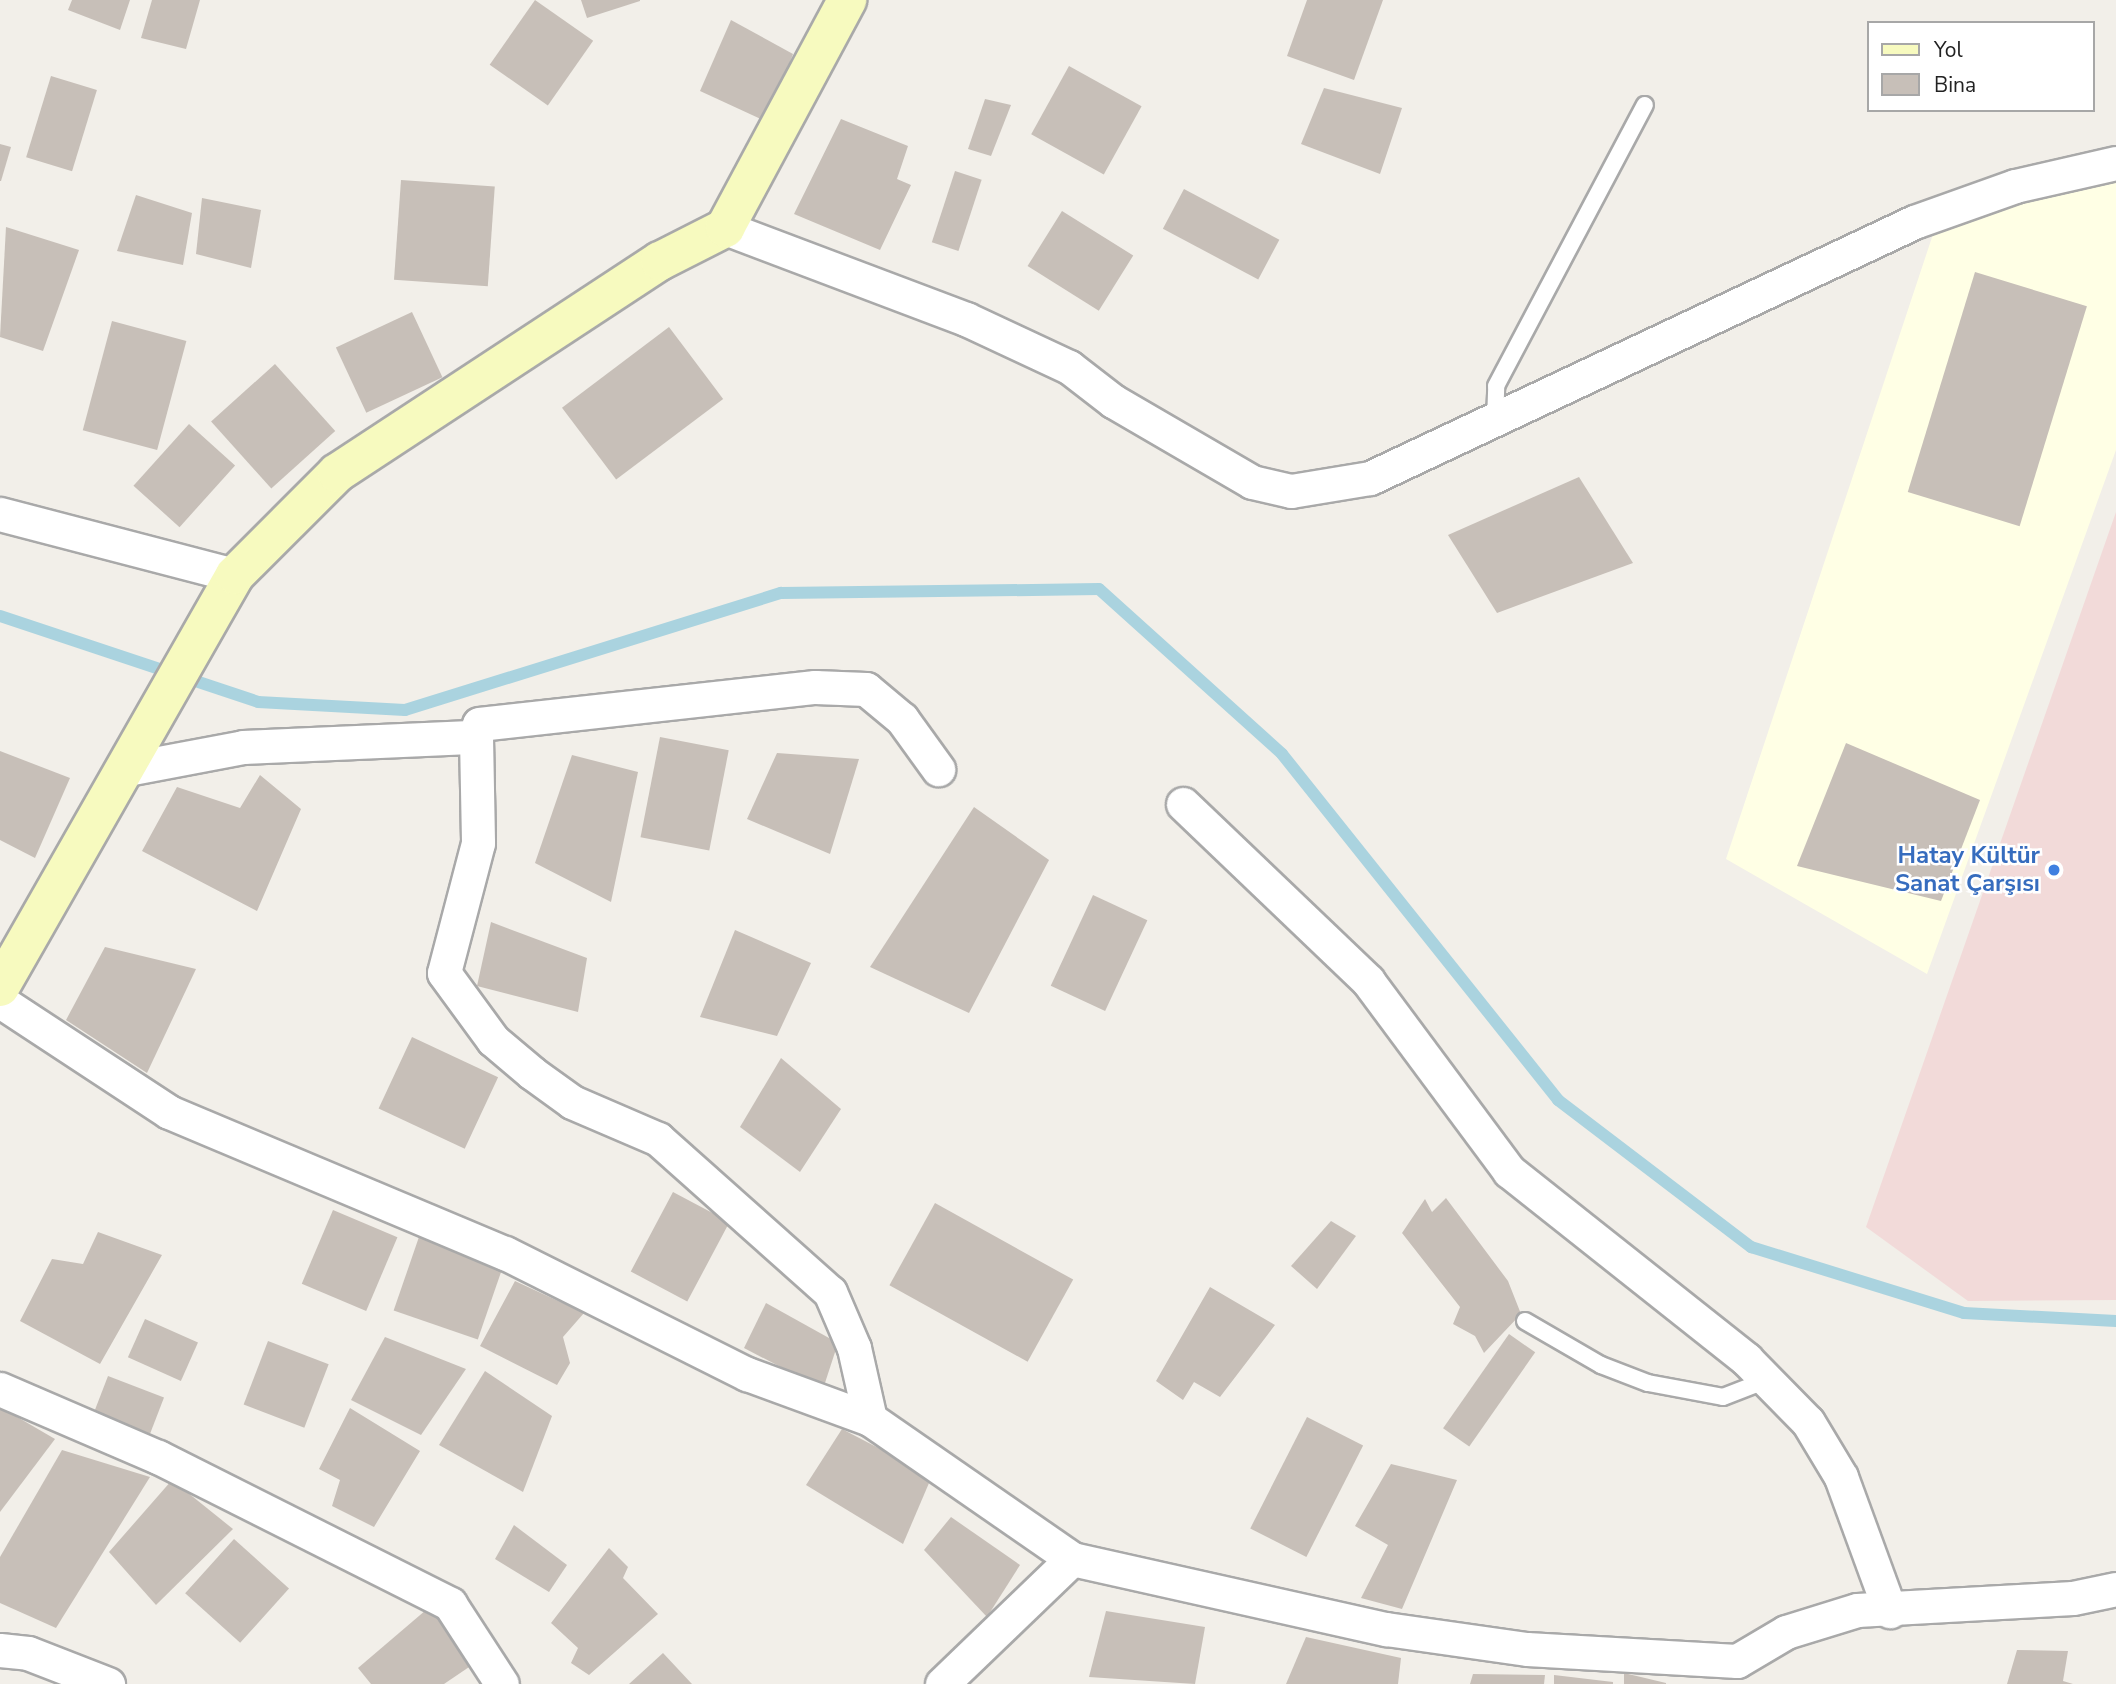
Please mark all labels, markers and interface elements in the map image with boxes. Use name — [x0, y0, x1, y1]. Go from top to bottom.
legend — [1868, 21, 2095, 112]
text: Yol — [1934, 36, 1963, 64]
text: Bina — [1934, 71, 1976, 99]
place label: Hatay Kültür Sanat Çarşısı — [1895, 842, 2040, 898]
marker: Hatay Kültür Sanat Çarşısı — [2046, 862, 2062, 878]

